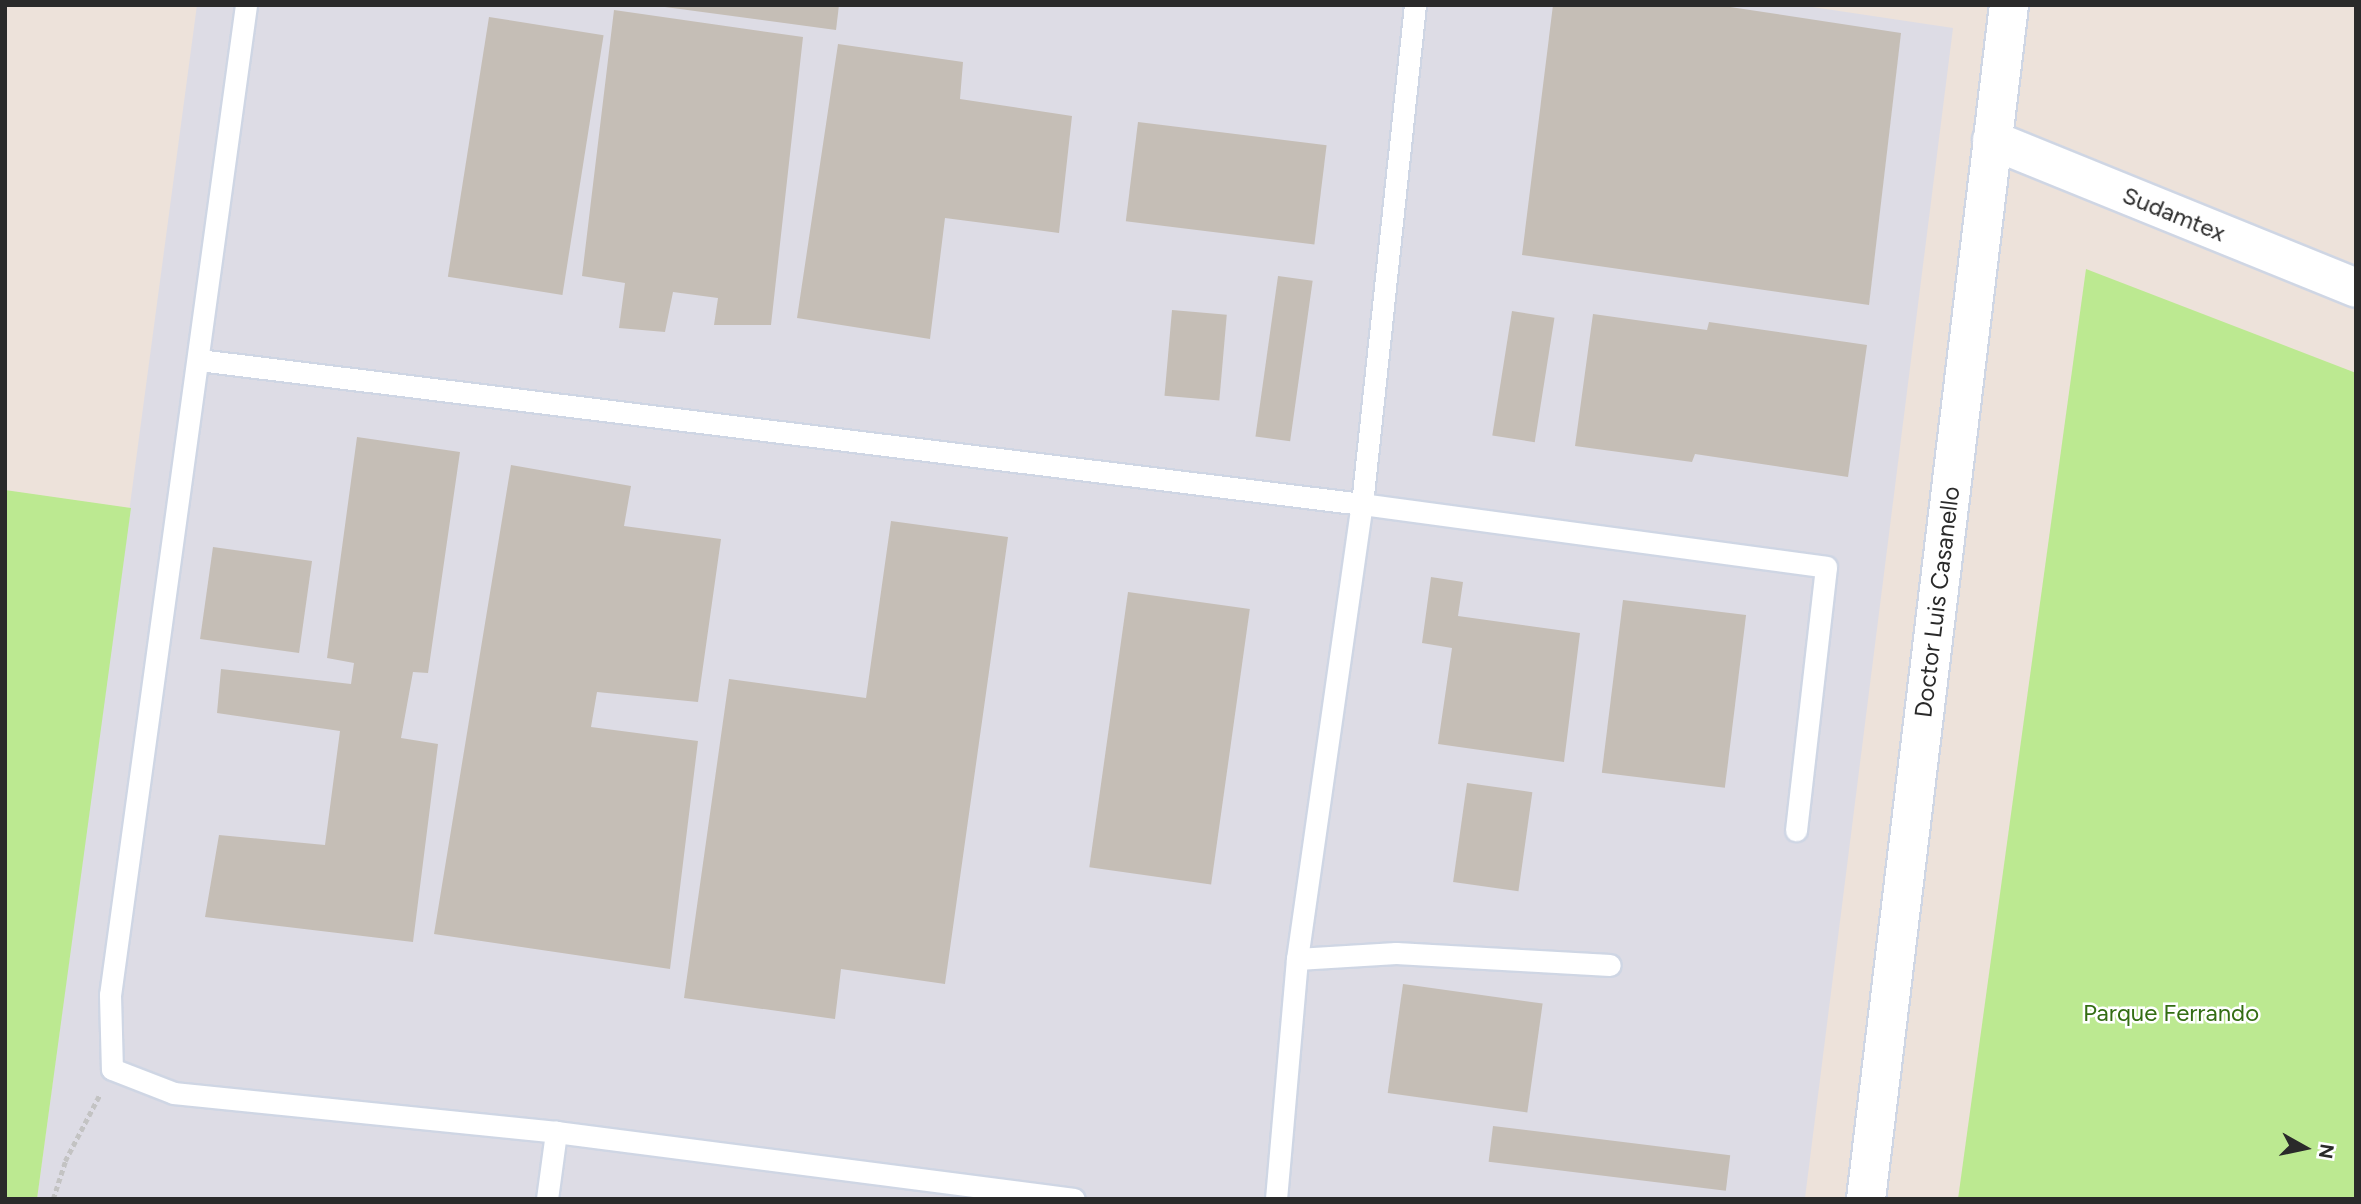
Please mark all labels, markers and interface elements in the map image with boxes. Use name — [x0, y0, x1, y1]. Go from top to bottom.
street label: Sudamtex — [2118, 180, 2230, 248]
street label: Doctor Luis Casanello — [1909, 485, 1965, 719]
park label: Parque Ferrando — [2083, 999, 2259, 1027]
north arrow — [2270, 1113, 2340, 1183]
text: N — [2314, 1142, 2339, 1160]

